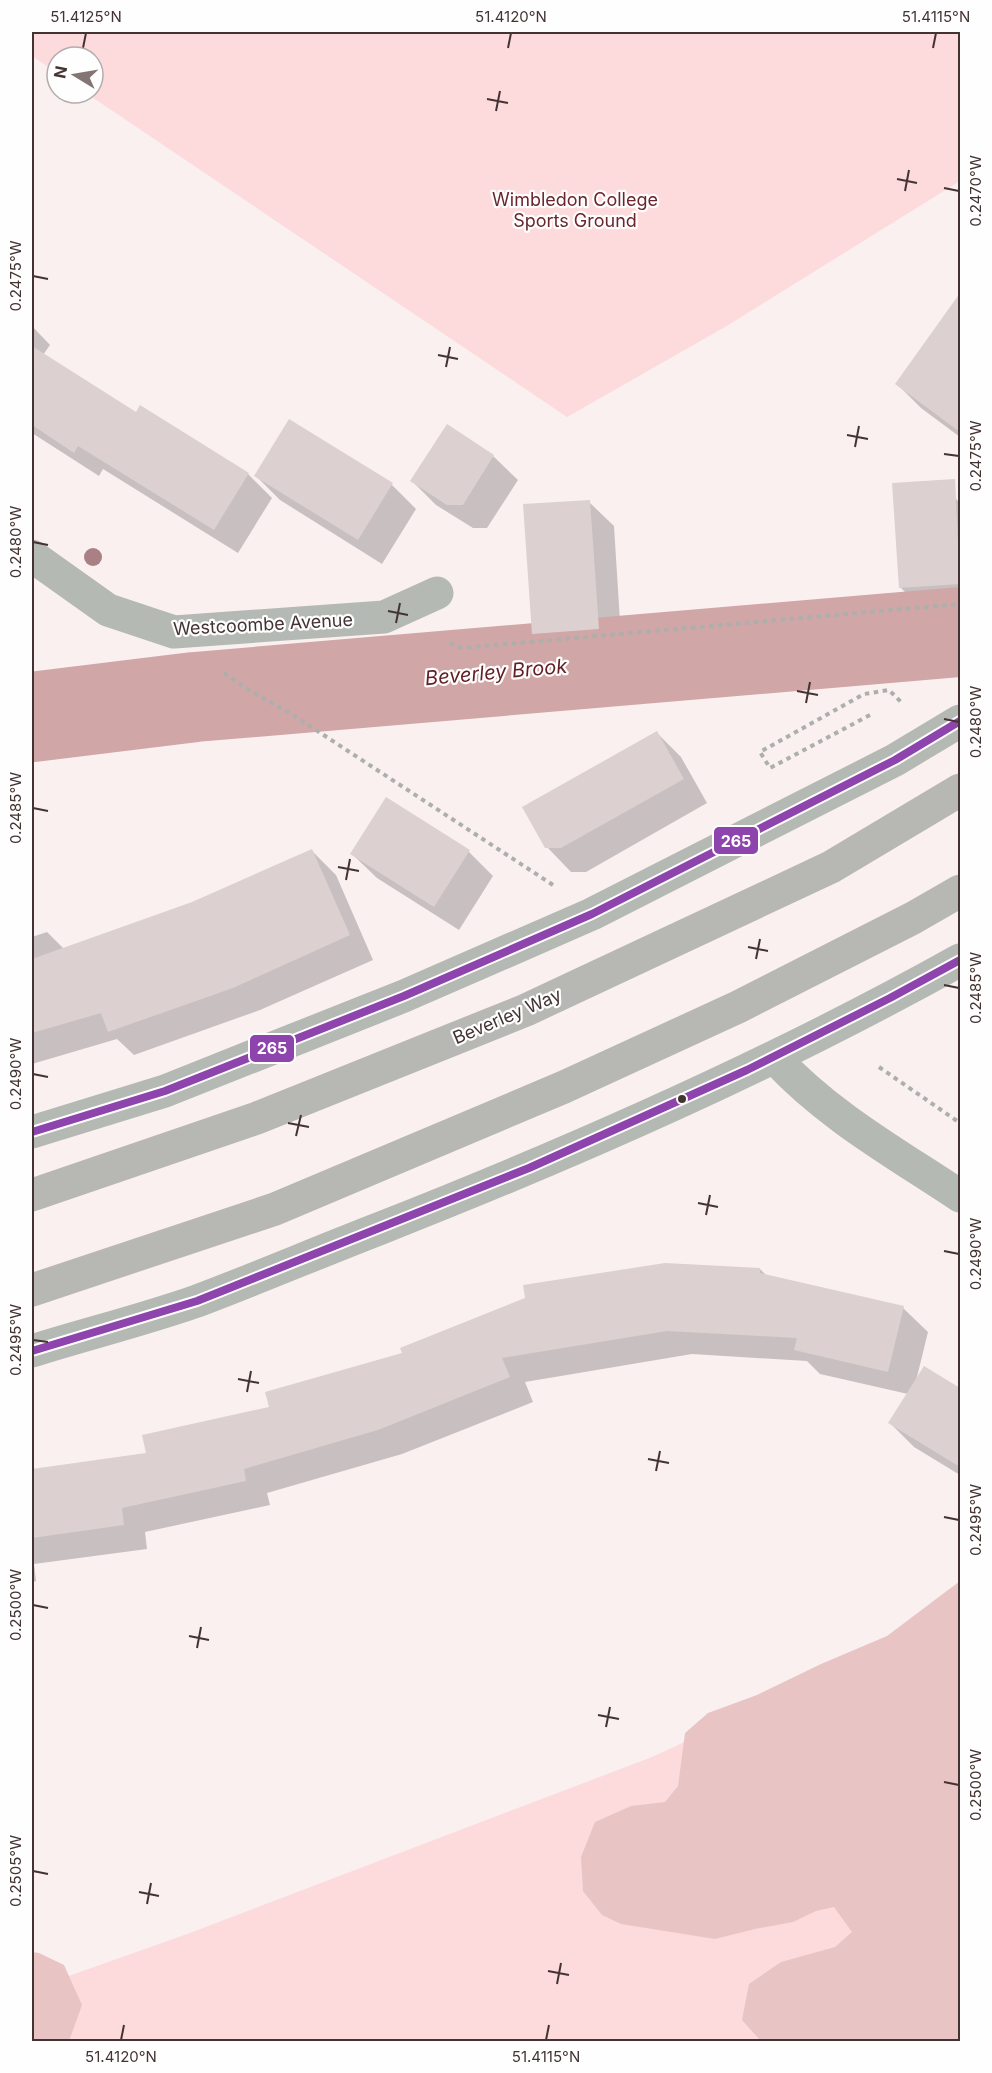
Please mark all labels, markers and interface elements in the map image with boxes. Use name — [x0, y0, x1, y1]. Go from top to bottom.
text: 51.4125°N — [50, 7, 122, 26]
text: 51.4120°N — [475, 7, 547, 26]
text: 51.4115°N — [902, 7, 970, 26]
north arrow — [45, 45, 105, 105]
text: N — [49, 64, 71, 80]
text: 0.2470°W — [966, 155, 985, 227]
park label: Wimbledon College Sports Ground — [492, 189, 658, 231]
text: 0.2475°W — [6, 240, 25, 312]
text: 0.2475°W — [966, 420, 985, 492]
text: 0.2480°W — [6, 506, 25, 578]
street label: Westcoombe Avenue — [173, 609, 353, 639]
water label: Beverley Brook — [424, 654, 569, 690]
text: 0.2480°W — [966, 686, 985, 758]
text: 0.2485°W — [6, 772, 25, 844]
line badge: 265 — [713, 826, 759, 855]
text: 265 — [721, 831, 751, 851]
text: 0.2485°W — [966, 952, 985, 1024]
street label: Beverley Way — [450, 984, 564, 1048]
line badge: 265 — [249, 1034, 295, 1063]
text: 0.2490°W — [6, 1038, 25, 1110]
text: 265 — [257, 1038, 287, 1058]
unlabelled marker — [676, 1093, 688, 1105]
text: 0.2490°W — [966, 1218, 985, 1290]
text: 0.2495°W — [6, 1304, 25, 1376]
text: 0.2495°W — [966, 1484, 985, 1556]
text: 0.2500°W — [6, 1569, 25, 1641]
text: 0.2500°W — [966, 1749, 985, 1821]
text: 0.2505°W — [6, 1835, 25, 1907]
text: 51.4120°N — [85, 2047, 157, 2066]
text: 51.4115°N — [512, 2047, 580, 2066]

